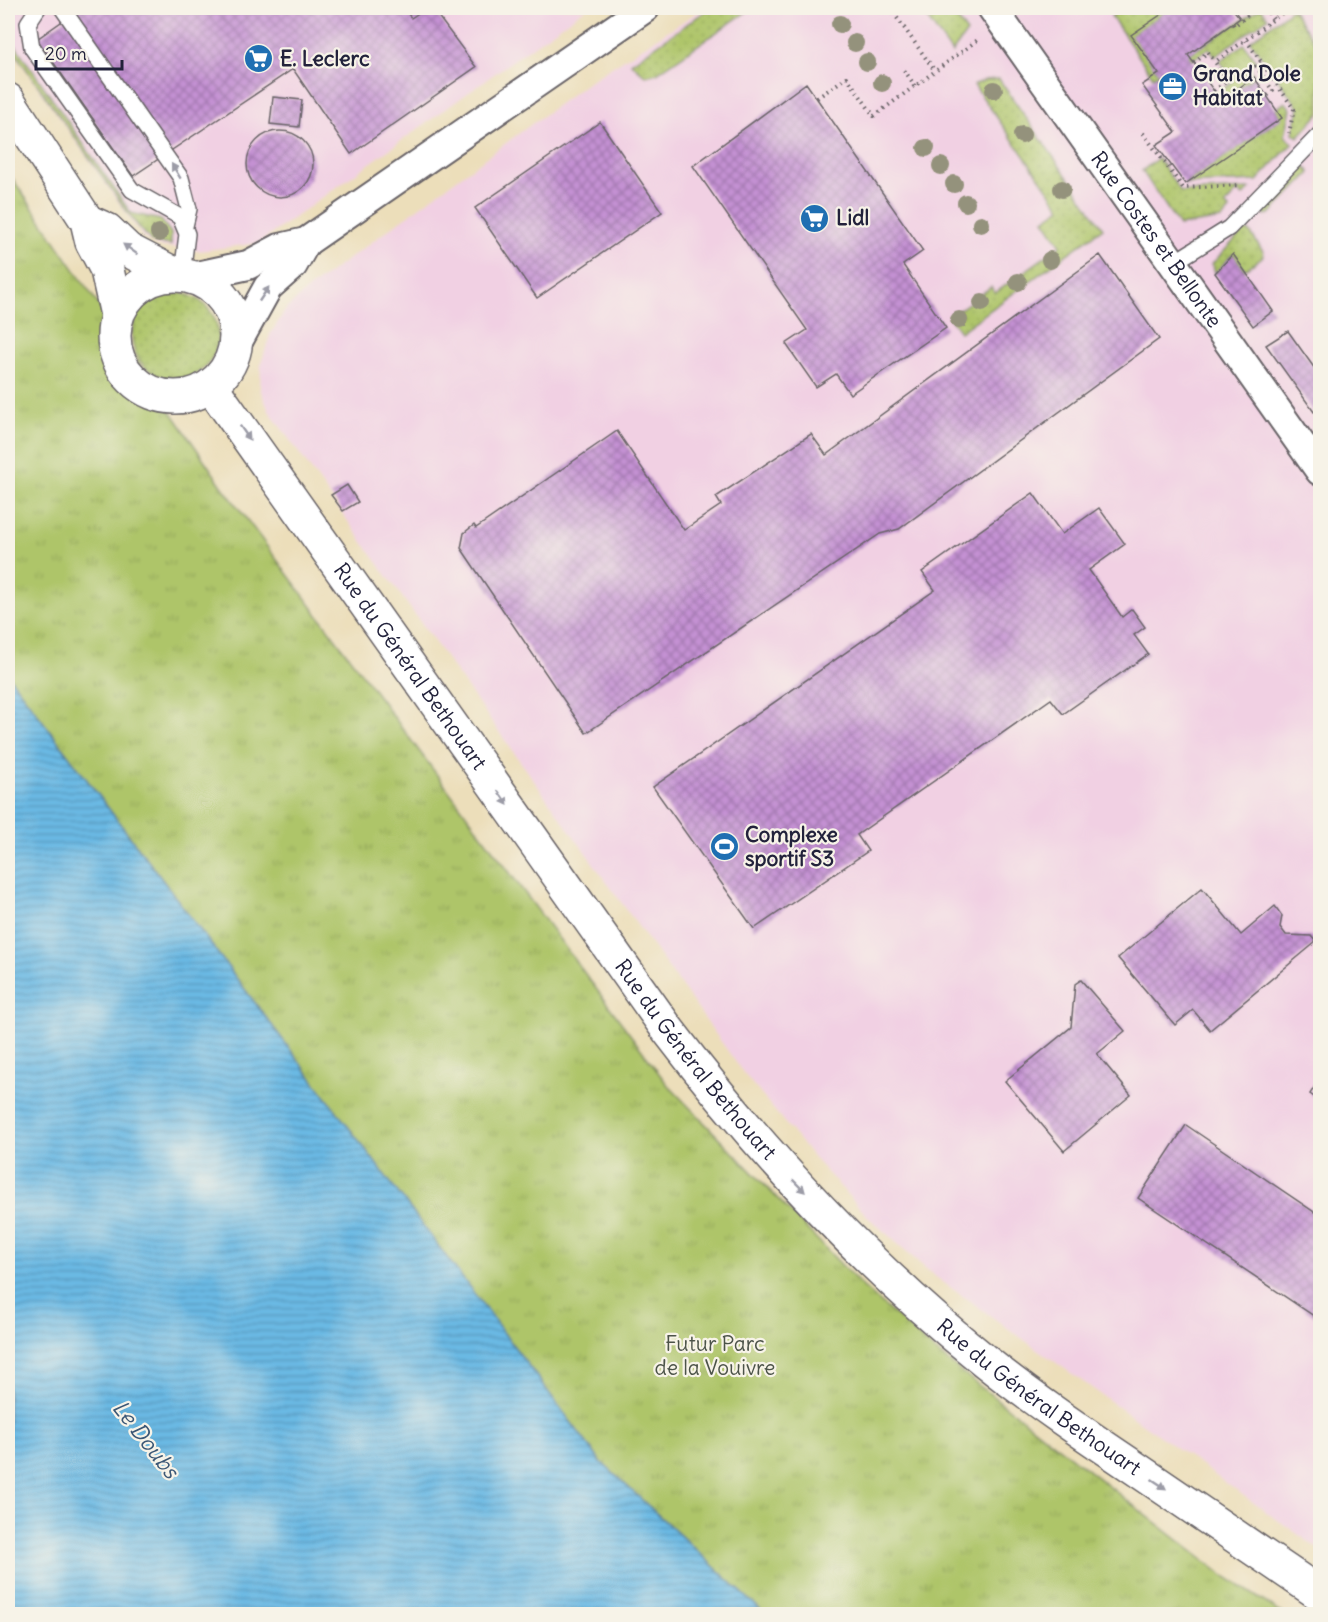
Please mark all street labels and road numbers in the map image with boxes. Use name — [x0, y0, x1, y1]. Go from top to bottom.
street label: Rue Costes et Bellonte — [1085, 146, 1228, 333]
street label: Rue du Général Bethouart — [328, 558, 493, 775]
street label: Rue du Général Bethouart — [609, 954, 783, 1165]
street label: Rue du Général Bethouart — [931, 1313, 1146, 1481]

